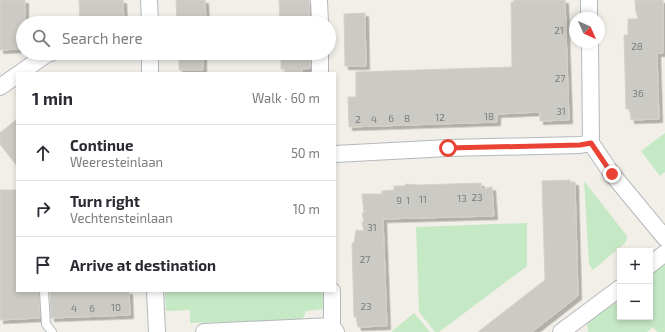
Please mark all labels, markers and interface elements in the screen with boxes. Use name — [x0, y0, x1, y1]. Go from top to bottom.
north arrow — [569, 12, 605, 48]
search box — [16, 16, 336, 60]
house number: 21 — [554, 24, 564, 36]
icon: search — [30, 27, 52, 49]
text: Search here — [62, 29, 143, 47]
house number: 28 — [631, 40, 643, 52]
house number: 27 — [555, 72, 565, 84]
house number: 36 — [632, 87, 644, 99]
text: 1 min — [32, 88, 73, 108]
text: Walk · 60 m — [252, 90, 320, 106]
house number: 31 — [556, 105, 566, 117]
house number: 18 — [484, 110, 494, 122]
house number: 12 — [435, 111, 445, 123]
house number: 6 — [388, 112, 394, 124]
house number: 8 — [404, 112, 410, 124]
house number: 2 — [355, 113, 361, 125]
house number: 4 — [371, 113, 377, 125]
text: Continue — [70, 136, 133, 154]
route start — [439, 139, 457, 157]
icon: ahead — [32, 142, 54, 164]
text: 50 m — [291, 145, 320, 161]
text: Weeresteinlaan — [70, 154, 163, 170]
route end — [603, 165, 621, 183]
house number: 23 — [471, 191, 483, 203]
text: Turn right — [70, 192, 140, 210]
house number: 13 — [457, 192, 467, 204]
house number: 11 — [419, 193, 427, 205]
house number: 9 — [396, 194, 402, 206]
house number: 1 — [406, 194, 410, 206]
icon: right — [32, 198, 54, 220]
text: 10 m — [293, 201, 320, 217]
text: Vechtensteinlaan — [70, 210, 173, 226]
house number: 31 — [367, 221, 377, 233]
map controls — [617, 248, 653, 320]
button: + — [617, 248, 653, 284]
house number: 27 — [360, 253, 370, 265]
icon: arrive — [32, 254, 54, 276]
text: Arrive at destination — [70, 256, 216, 274]
button: − — [617, 284, 653, 320]
house number: 23 — [360, 300, 372, 312]
house number: 10 — [111, 301, 121, 313]
house number: 4 — [71, 302, 77, 314]
house number: 6 — [89, 302, 95, 314]

